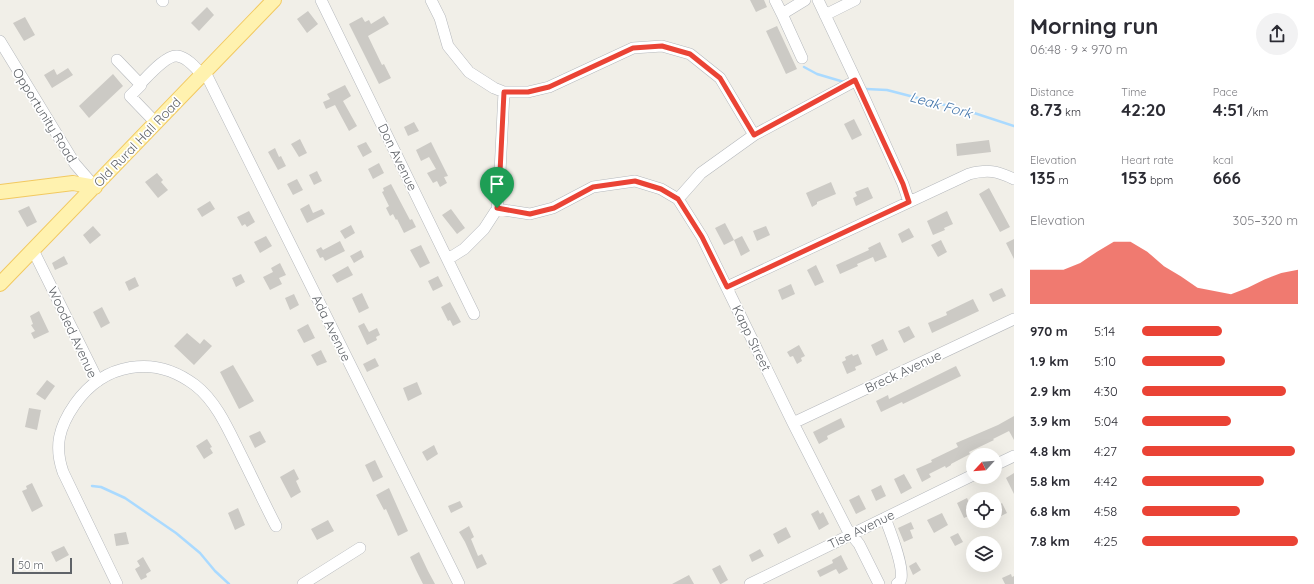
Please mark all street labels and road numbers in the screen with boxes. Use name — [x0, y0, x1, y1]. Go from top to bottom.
street label: Opportunity Road — [10, 65, 80, 165]
street label: Old Rural Hall Road — [90, 94, 184, 190]
street label: Don Avenue — [375, 121, 421, 193]
street label: Wooded Avenue — [45, 284, 101, 380]
street label: Ada Avenue — [309, 292, 355, 364]
street label: Kapp Street — [729, 302, 775, 374]
street label: Breck Avenue — [862, 346, 944, 396]
street label: Tise Avenue — [825, 506, 897, 552]

